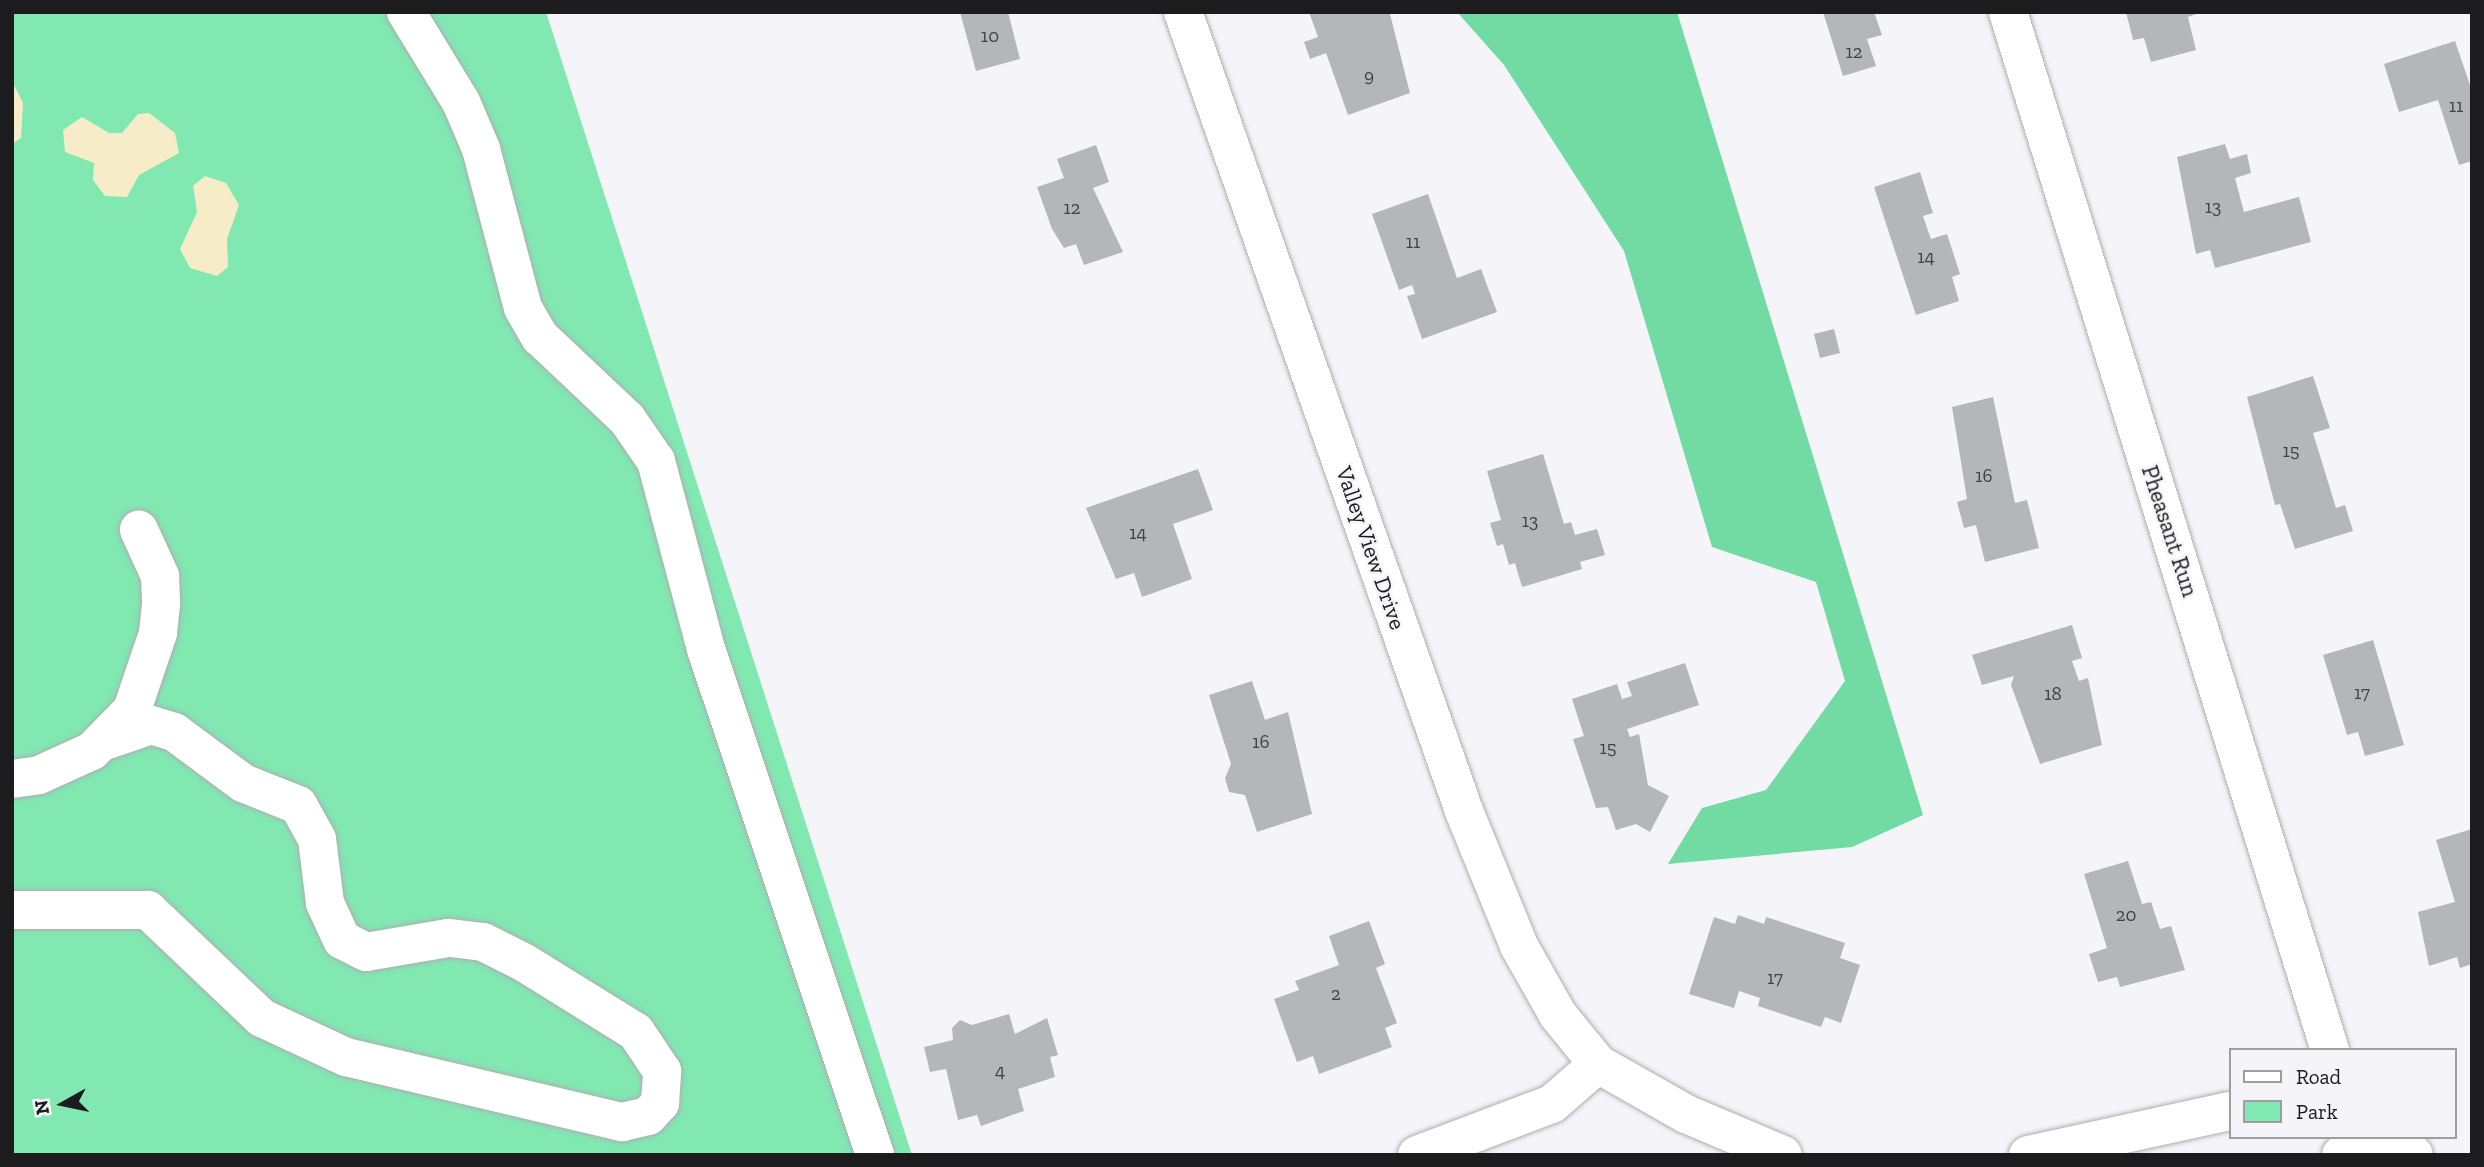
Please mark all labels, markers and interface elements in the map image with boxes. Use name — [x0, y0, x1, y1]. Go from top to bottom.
house number: 10 — [981, 25, 999, 47]
house number: 12 — [1845, 41, 1863, 63]
house number: 9 — [1364, 65, 1374, 87]
house number: 11 — [2449, 95, 2463, 117]
house number: 13 — [2205, 196, 2221, 218]
house number: 12 — [1063, 197, 1081, 219]
house number: 11 — [1406, 231, 1420, 253]
house number: 14 — [1917, 246, 1935, 268]
house number: 15 — [2282, 440, 2300, 462]
street label: Valley View Drive — [1330, 462, 1412, 634]
street label: Pheasant Run — [2136, 462, 2204, 600]
house number: 16 — [1975, 465, 1993, 487]
house number: 13 — [1522, 510, 1538, 532]
house number: 14 — [1129, 522, 1147, 544]
house number: 17 — [2354, 682, 2370, 704]
house number: 18 — [2044, 683, 2062, 705]
house number: 16 — [1252, 731, 1270, 753]
house number: 15 — [1599, 737, 1617, 759]
house number: 20 — [2116, 904, 2136, 926]
house number: 17 — [1767, 967, 1783, 989]
house number: 2 — [1331, 983, 1341, 1005]
legend — [2228, 1048, 2456, 1139]
house number: 4 — [995, 1060, 1005, 1082]
text: Road — [2296, 1064, 2341, 1089]
north arrow — [28, 1069, 98, 1139]
text: N — [29, 1098, 54, 1116]
text: Park — [2296, 1099, 2338, 1124]

